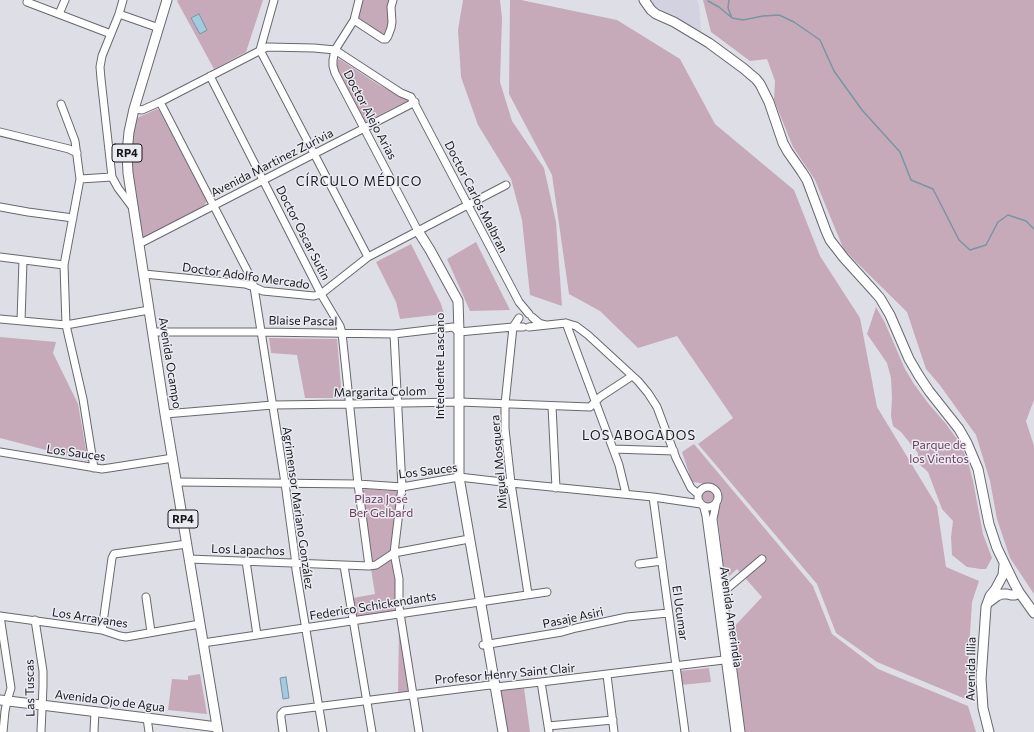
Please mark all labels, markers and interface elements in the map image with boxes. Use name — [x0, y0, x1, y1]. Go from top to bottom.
street label: Doctor Alejo Arias — [340, 68, 400, 162]
street label: Avenida Martinez Zurivia — [208, 126, 336, 200]
street label: Doctor Carlos Malbran — [441, 139, 511, 255]
road number: RP4 — [112, 144, 142, 162]
district label: CÍRCULO MÉDICO — [296, 174, 422, 190]
street label: Doctor Oscar Sutin — [273, 183, 333, 283]
street label: Doctor Adolfo Mercado — [181, 260, 311, 292]
street label: Blaise Pascal — [268, 313, 338, 329]
street label: Intendente Lascano — [433, 313, 447, 419]
street label: Avenida Ocampo — [156, 316, 184, 410]
street label: Margarita Colom — [334, 384, 426, 400]
street label: Miguel Mosquera — [488, 414, 510, 510]
street label: Agrimensor Mariano González — [279, 426, 317, 590]
district label: LOS ABOGADOS — [582, 428, 696, 444]
park label: Parque de los Vientos — [909, 438, 969, 466]
street label: Los Sauces — [46, 442, 106, 464]
street label: Los Sauces — [398, 460, 458, 482]
park label: Plaza José Ber Gelbard — [349, 492, 413, 520]
road number: RP4 — [168, 510, 198, 528]
street label: Los Lapachos — [211, 542, 285, 558]
street label: Avenida Amerindia — [717, 566, 745, 668]
street label: El Ucumar — [669, 585, 691, 641]
street label: Federico Schickendants — [309, 589, 437, 623]
street label: Los Arrayanes — [51, 605, 129, 631]
street label: Pasaje Asiri — [541, 605, 605, 631]
street label: Avenida Illia — [963, 637, 979, 701]
street label: Las Tuscas — [22, 659, 38, 717]
street label: Profesor Henry Saint Clair — [434, 661, 576, 687]
street label: Avenida Ojo de Agua — [54, 687, 166, 715]

